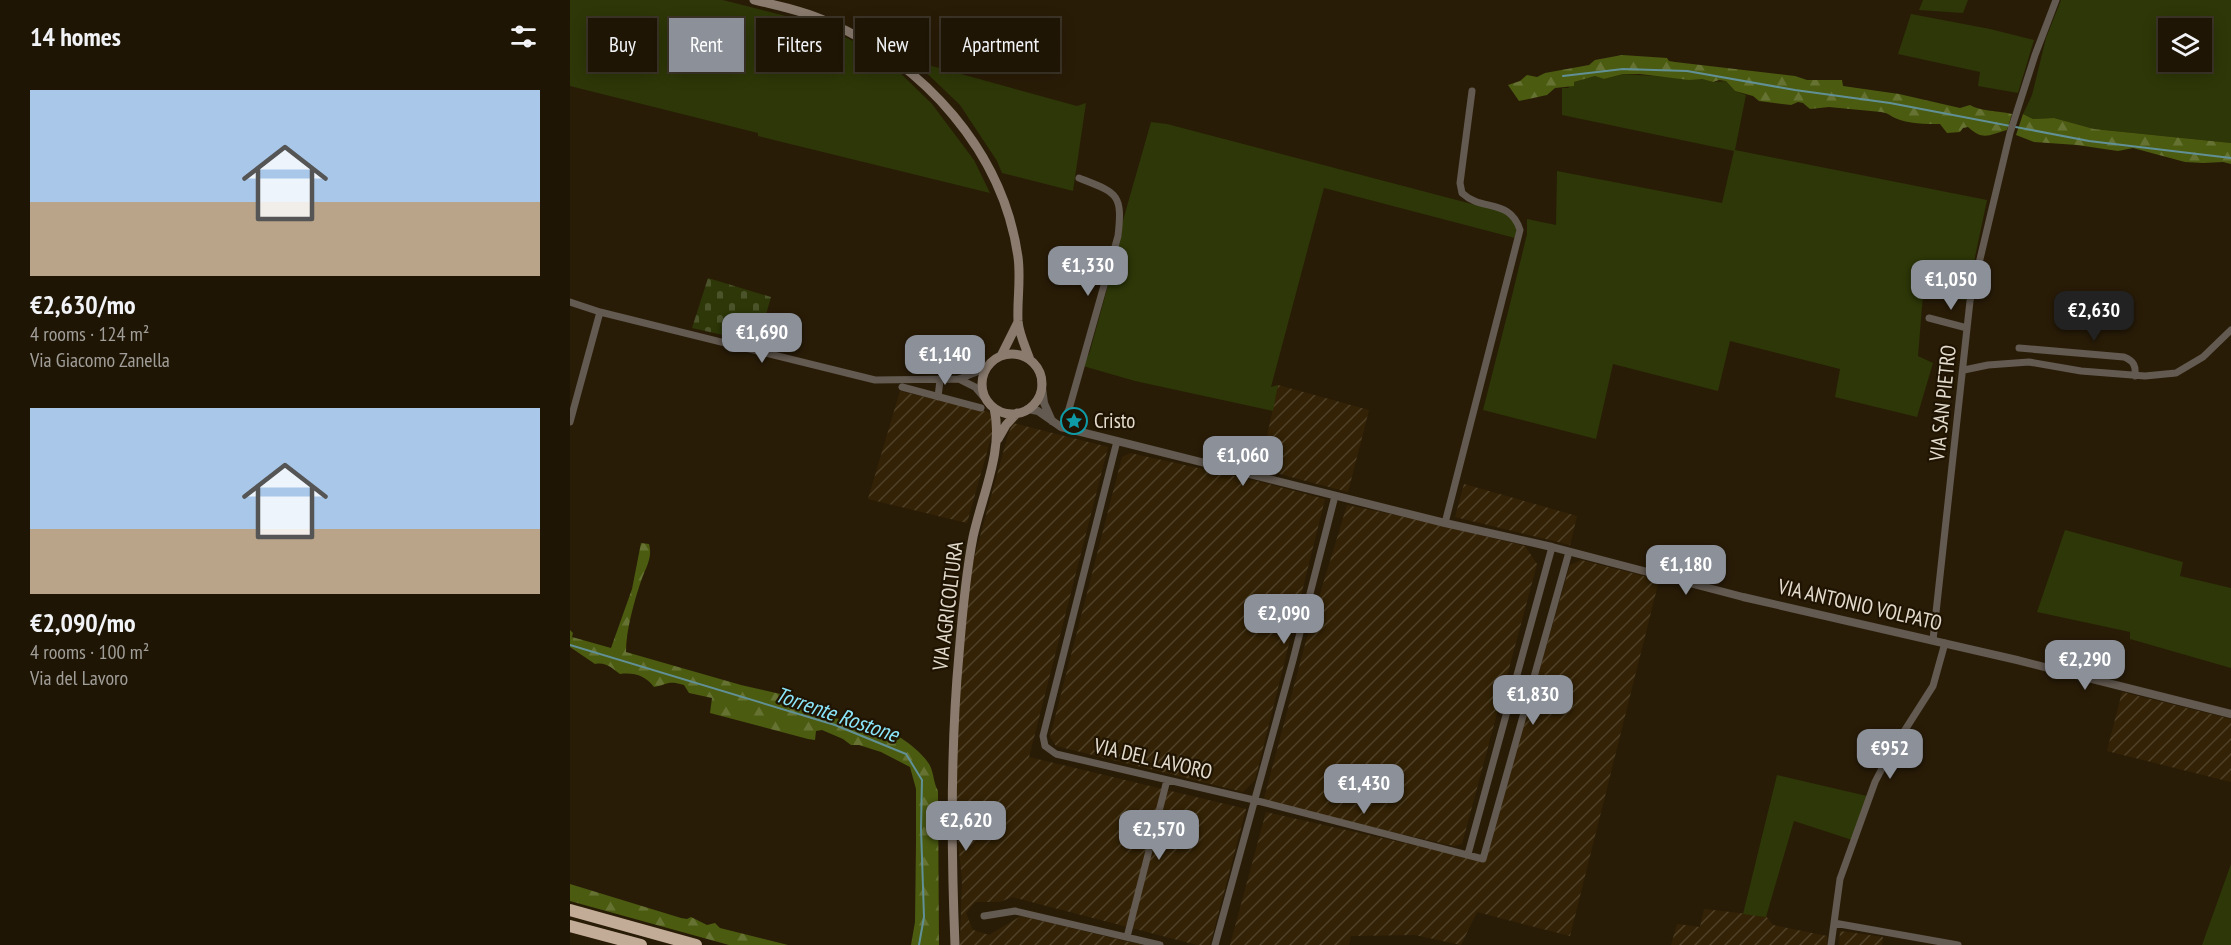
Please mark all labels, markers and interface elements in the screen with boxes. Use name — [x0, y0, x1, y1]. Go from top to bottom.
chip: Buy — [588, 18, 657, 72]
chip: Rent — [669, 18, 744, 72]
chip: Filters — [756, 18, 843, 72]
chip: New — [855, 18, 929, 72]
chip: Apartment — [941, 18, 1060, 72]
map controls — [2158, 18, 2212, 72]
button: layers — [2158, 18, 2212, 72]
text: 14 homes — [30, 20, 121, 53]
icon: filters — [507, 20, 540, 53]
icon: home — [231, 129, 339, 237]
pin: €1,330 — [1039, 246, 1137, 297]
text: €1,330 — [1062, 252, 1114, 278]
pin: €1,050 — [1902, 260, 2000, 311]
text: €1,050 — [1925, 266, 1977, 292]
text: €2,630/mo — [30, 288, 136, 321]
pin: €2,630 — [2045, 291, 2143, 342]
text: €2,630 — [2068, 297, 2120, 323]
pin: €1,690 — [713, 313, 811, 364]
text: €1,690 — [736, 319, 788, 345]
text: 4 rooms · 124 m² — [30, 321, 149, 347]
pin: €1,140 — [896, 335, 994, 386]
text: €1,140 — [919, 341, 971, 367]
street label: VIA SAN PIETRO — [1923, 343, 1962, 463]
text: Via Giacomo Zanella — [30, 347, 170, 373]
place icon: Cristo — [1059, 406, 1089, 436]
place label: Cristo — [1094, 407, 1135, 434]
pin: €1,060 — [1194, 436, 1292, 487]
text: €1,060 — [1217, 442, 1269, 468]
icon: home — [231, 447, 339, 555]
street label: VIA AGRICOLTURA — [926, 540, 969, 673]
pin: €1,180 — [1637, 545, 1735, 596]
text: €1,180 — [1660, 551, 1712, 577]
street label: VIA ANTONIO VOLPATO — [1774, 572, 1945, 637]
pin: €2,090 — [1235, 594, 1333, 645]
text: €2,090 — [1258, 600, 1310, 626]
text: €2,090/mo — [30, 606, 136, 639]
text: 4 rooms · 100 m² — [30, 639, 149, 665]
pin: €2,290 — [2036, 640, 2134, 691]
text: €2,290 — [2059, 646, 2111, 672]
text: Via del Lavoro — [30, 665, 128, 691]
pin: €1,830 — [1484, 675, 1582, 726]
water label: Torrente Rostone — [772, 680, 904, 749]
text: €1,830 — [1507, 681, 1559, 707]
pin: €952 — [1854, 729, 1926, 780]
street label: VIA DEL LAVORO — [1090, 732, 1215, 785]
text: €952 — [1871, 735, 1909, 761]
pin: €1,430 — [1315, 764, 1413, 815]
text: €1,430 — [1338, 770, 1390, 796]
pin: €2,620 — [917, 801, 1015, 852]
text: €2,620 — [940, 807, 992, 833]
pin: €2,570 — [1110, 810, 1208, 861]
text: €2,570 — [1133, 816, 1185, 842]

